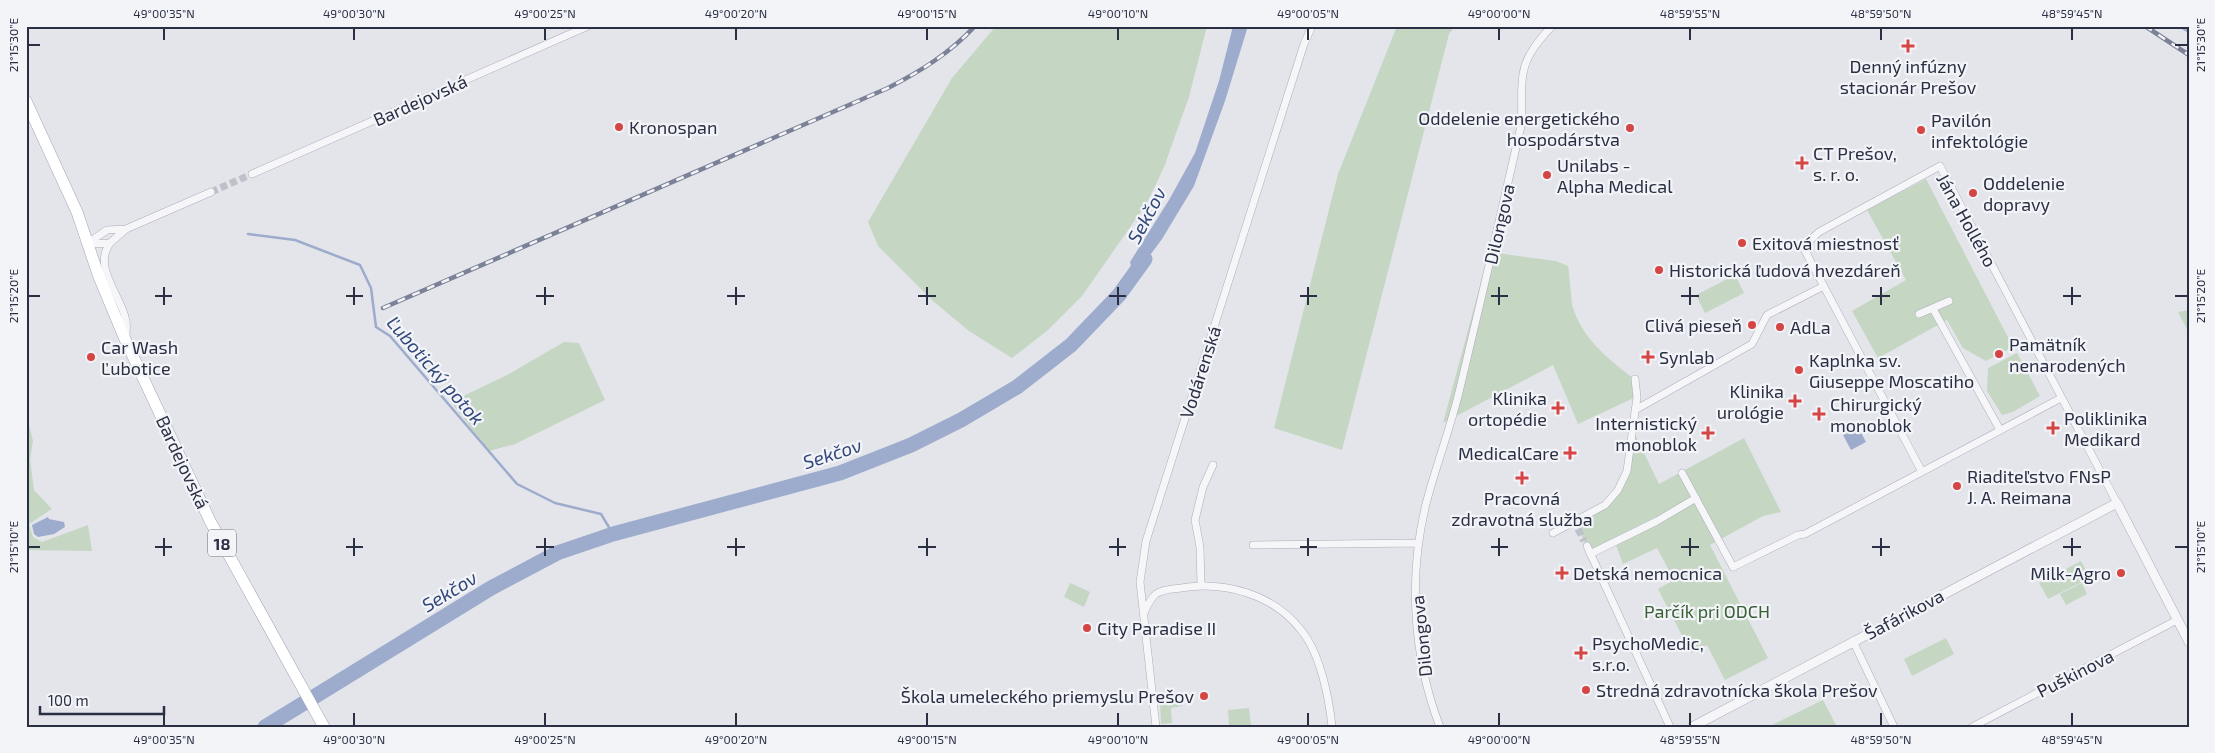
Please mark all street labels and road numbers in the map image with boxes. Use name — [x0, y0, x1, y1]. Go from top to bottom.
street label: Bardejovská — [370, 70, 470, 130]
street label: Jána Hollého — [1932, 169, 2002, 271]
street label: Dilongova — [1479, 182, 1519, 266]
street label: Vodárenská — [1175, 323, 1225, 421]
street label: Bardejovská — [152, 412, 214, 512]
road number: 18 — [208, 530, 236, 556]
street label: Šafárikova — [1861, 584, 1947, 644]
street label: Dilongova — [1406, 594, 1436, 678]
street label: Puškinova — [2033, 644, 2117, 702]

